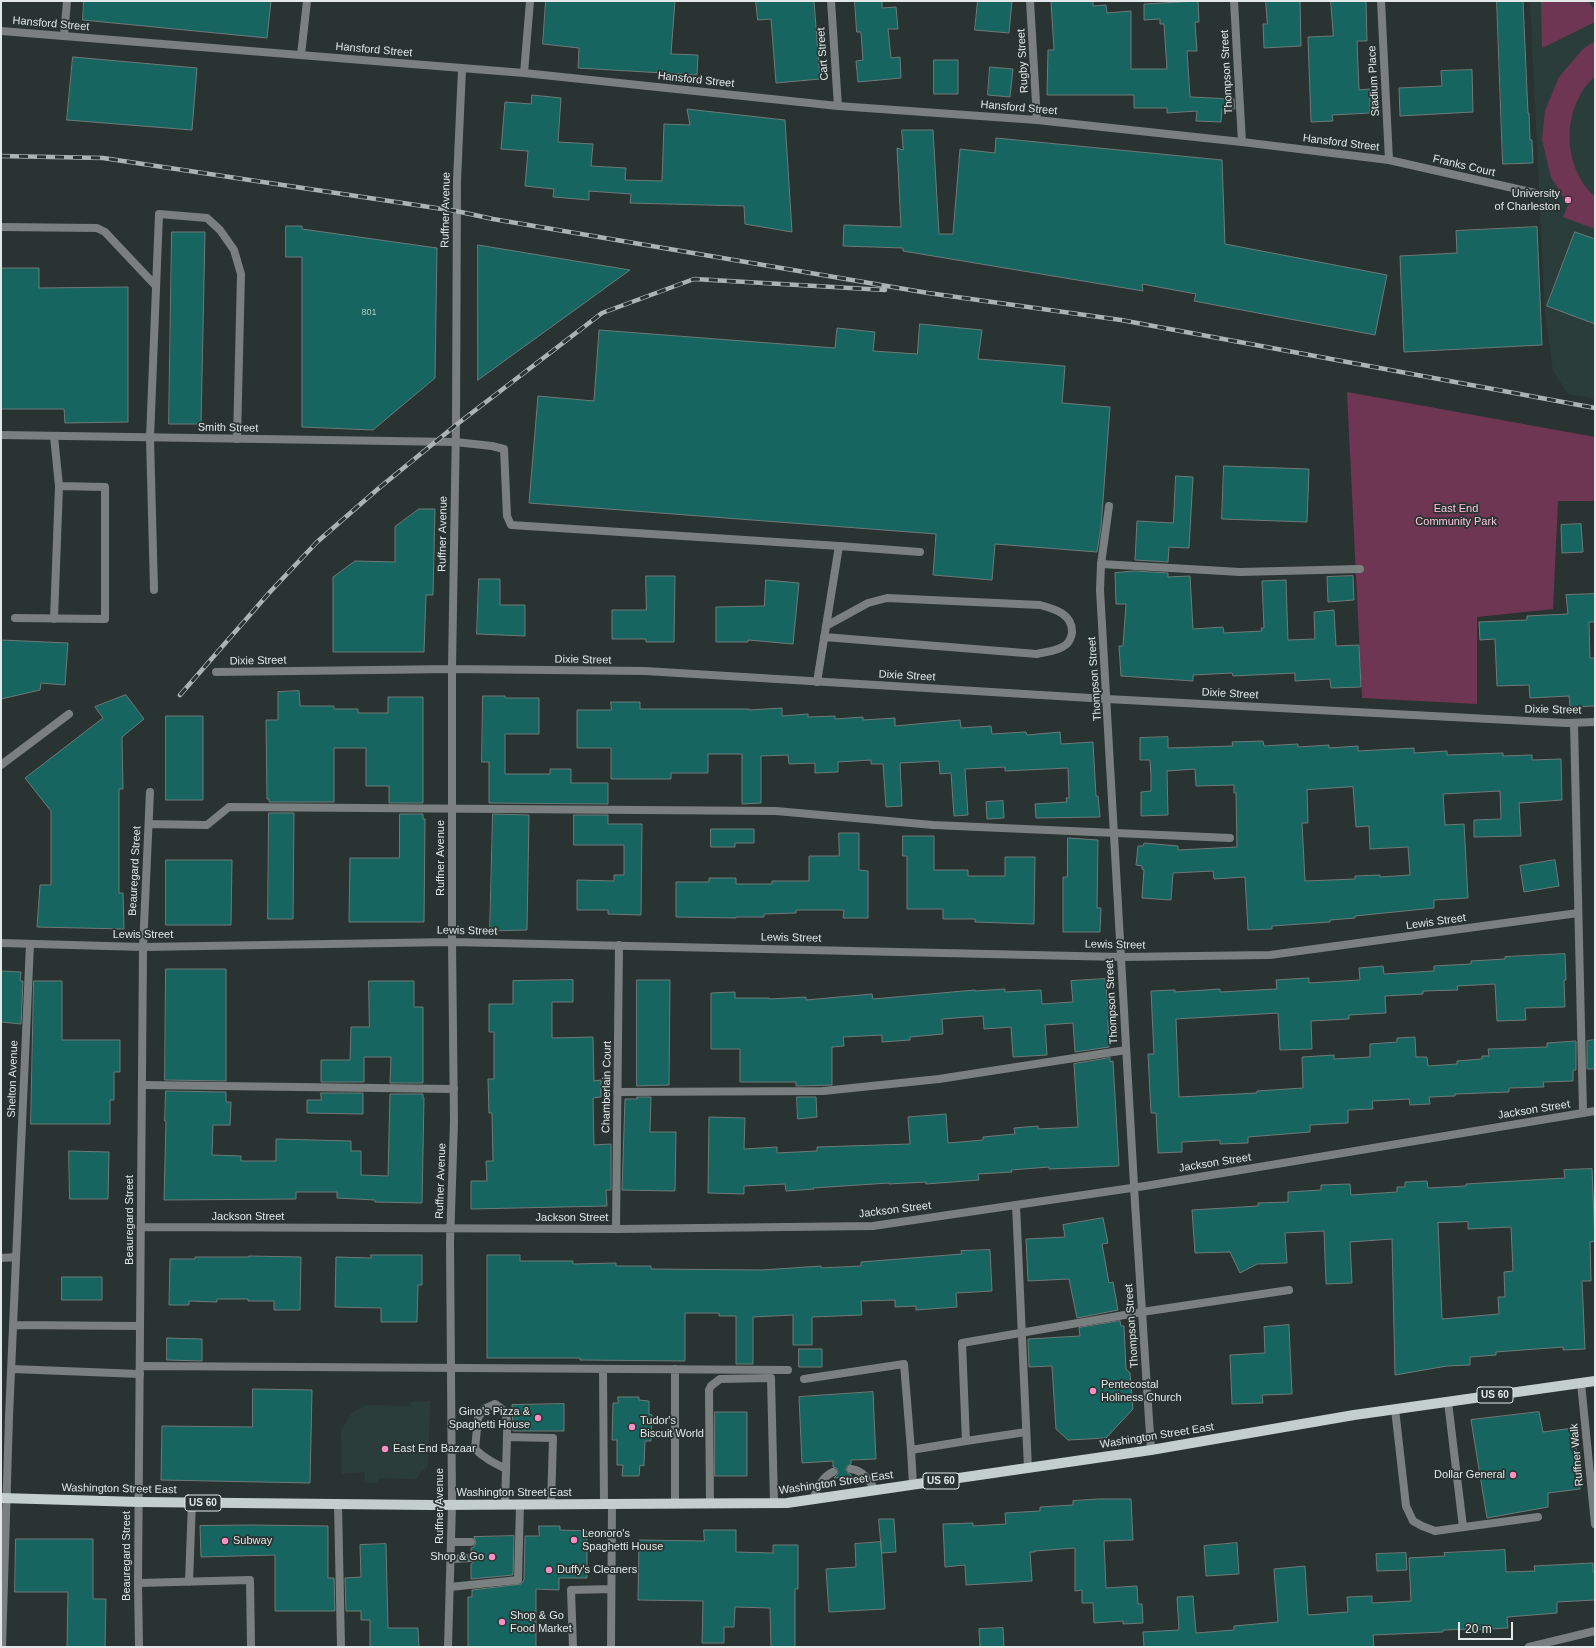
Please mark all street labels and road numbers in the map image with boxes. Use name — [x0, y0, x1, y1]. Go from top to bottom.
street label: Hansford Street — [12, 14, 90, 34]
street label: Cart Street — [815, 27, 831, 81]
street label: Rugby Street — [1015, 29, 1031, 93]
street label: Thompson Street — [1218, 30, 1236, 114]
street label: Hansford Street — [335, 40, 413, 60]
street label: Stadium Place — [1366, 45, 1382, 117]
street label: Hansford Street — [657, 69, 735, 91]
street label: Hansford Street — [980, 98, 1058, 118]
street label: Hansford Street — [1302, 132, 1380, 154]
street label: Franks Court — [1432, 152, 1496, 180]
street label: Ruffner Avenue — [439, 172, 453, 248]
street label: Smith Street — [198, 421, 258, 435]
street label: Ruffner Avenue — [436, 496, 450, 572]
street label: Thompson Street — [1085, 636, 1105, 722]
street label: Dixie Street — [554, 653, 612, 667]
street label: Dixie Street — [229, 654, 287, 668]
street label: Dixie Street — [878, 668, 936, 684]
street label: Dixie Street — [1201, 686, 1259, 702]
street label: Dixie Street — [1524, 703, 1582, 717]
street label: Ruffner Avenue — [434, 820, 448, 896]
street label: Beauregard Street — [126, 826, 144, 916]
street label: Lewis Street — [1405, 911, 1467, 933]
street label: Lewis Street — [437, 924, 497, 938]
street label: Lewis Street — [113, 928, 173, 942]
street label: Lewis Street — [761, 931, 821, 945]
street label: Lewis Street — [1085, 938, 1145, 952]
street label: Thompson Street — [1103, 960, 1121, 1044]
street label: Shelton Avenue — [5, 1040, 21, 1118]
street label: Chamberlain Court — [600, 1041, 614, 1133]
street label: Jackson Street — [1497, 1098, 1571, 1122]
street label: Ruffner Avenue — [433, 1143, 449, 1219]
street label: Jackson Street — [1178, 1151, 1252, 1175]
street label: Beauregard Street — [123, 1175, 137, 1265]
street label: Jackson Street — [858, 1199, 932, 1221]
street label: Jackson Street — [212, 1210, 284, 1224]
street label: Jackson Street — [536, 1211, 608, 1225]
street label: Thompson Street — [1122, 1283, 1142, 1369]
road number: US 60 — [1477, 1387, 1513, 1403]
street label: Washington Street East — [1099, 1420, 1215, 1452]
street label: Ruffner Walk — [1568, 1423, 1586, 1487]
street label: Ruffner Avenue — [433, 1468, 447, 1544]
street label: Washington Street East — [778, 1468, 894, 1498]
road number: US 60 — [923, 1473, 959, 1489]
street label: Washington Street East — [61, 1481, 177, 1497]
street label: Washington Street East — [456, 1486, 572, 1500]
road number: US 60 — [185, 1495, 221, 1511]
street label: Beauregard Street — [120, 1511, 134, 1601]

